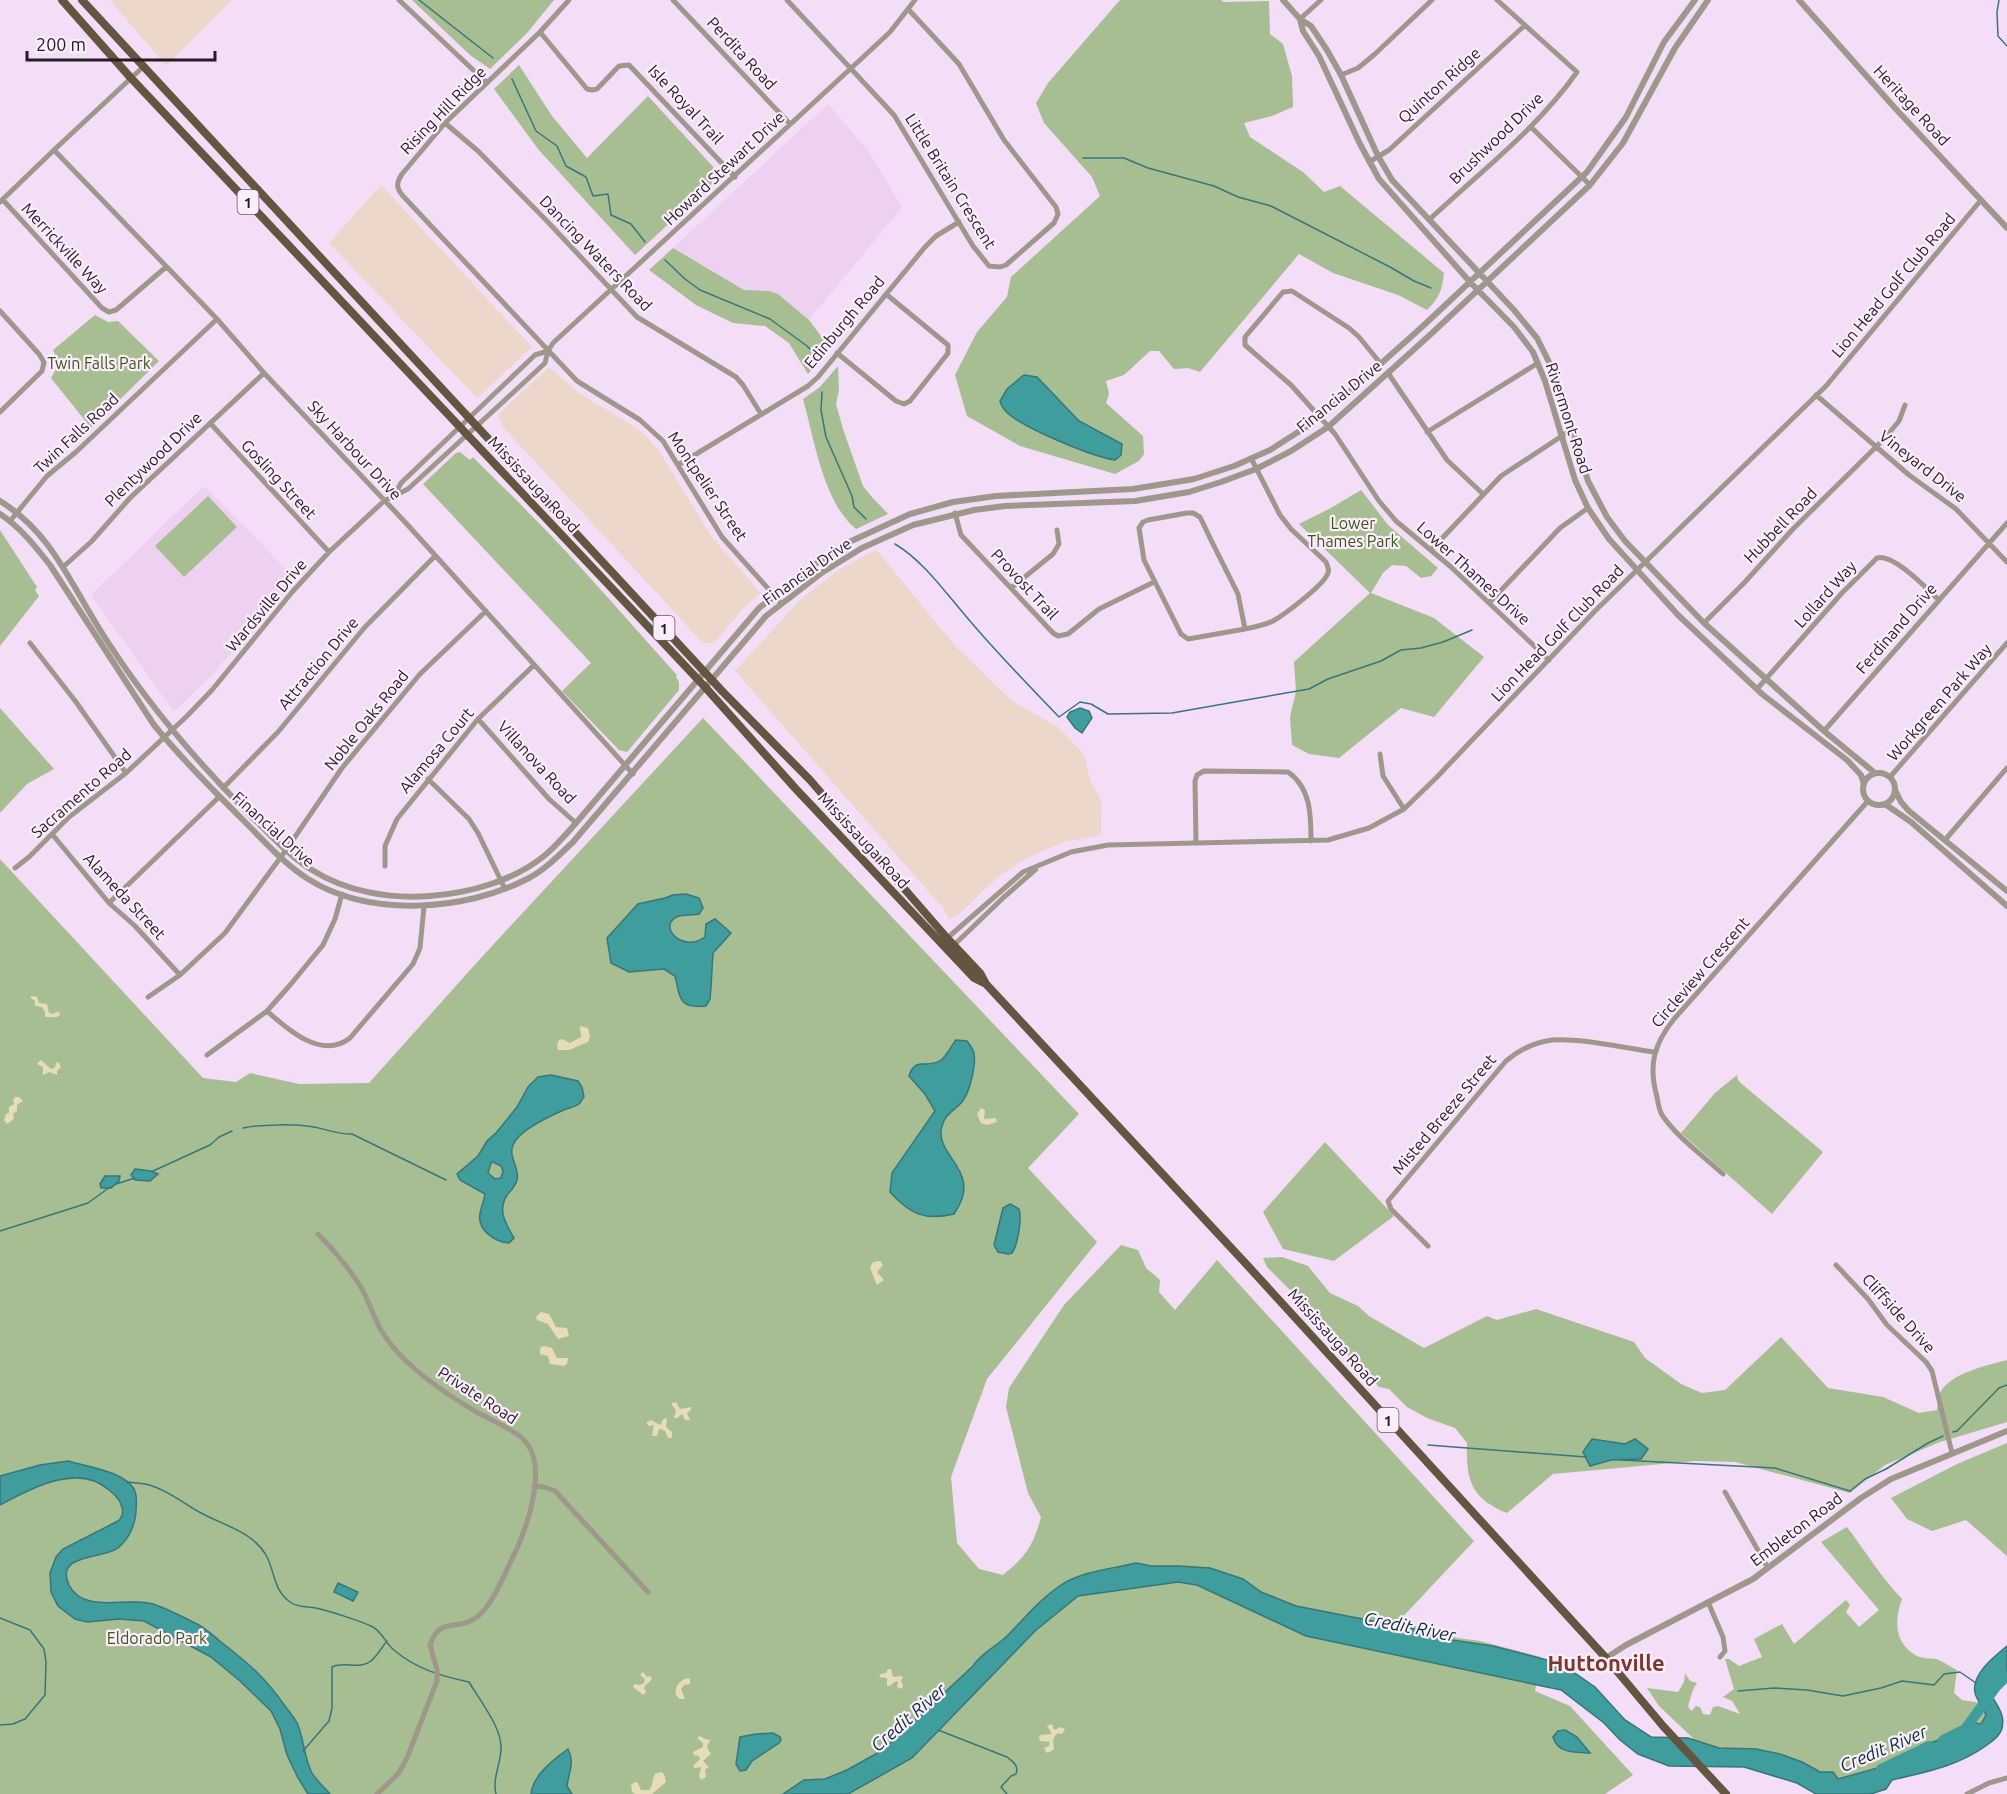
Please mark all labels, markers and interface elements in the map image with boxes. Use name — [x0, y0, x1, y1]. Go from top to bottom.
street label: Perdita Road — [704, 13, 780, 93]
scale bar — [27, 24, 214, 62]
text: 200 m — [36, 34, 86, 54]
street label: Quinton Ridge — [1394, 43, 1484, 127]
street label: Isle Royal Trail — [645, 61, 727, 147]
street label: Heritage Road — [1870, 61, 1954, 149]
street label: Rising Hill Ridge — [397, 62, 489, 158]
street label: Brushwood Drive — [1445, 89, 1547, 187]
street label: Howard Stewart Drive — [660, 107, 788, 229]
street label: Little Britain Crescent — [902, 110, 1000, 252]
road number: 1 — [238, 190, 258, 214]
street label: Dancing Waters Road — [536, 192, 656, 314]
street label: Merrickville Way — [18, 199, 112, 297]
street label: Lion Head Golf Club Road — [1827, 209, 1959, 361]
street label: Edinburgh Road — [800, 272, 888, 372]
park label: Twin Falls Park — [47, 354, 151, 372]
street label: Financial Drive — [1293, 356, 1385, 436]
street label: Rivermont Road — [1543, 360, 1595, 476]
street label: Twin Falls Road — [30, 389, 122, 477]
street label: Sky Harbour Drive — [305, 397, 405, 503]
street label: Plentywood Drive — [101, 408, 205, 510]
street label: Vineyard Drive — [1876, 426, 1970, 506]
street label: Montpelier Street — [665, 428, 752, 545]
street label: Mississauga Road — [485, 432, 583, 536]
street label: Gosling Street — [238, 436, 321, 523]
street label: Hubbell Road — [1740, 484, 1820, 566]
park label: Lower Thames Park — [1307, 514, 1399, 550]
street label: Lower Thames Drive — [1414, 518, 1534, 628]
street label: Financial Drive — [759, 534, 855, 608]
street label: Provost Trail — [988, 545, 1062, 623]
street label: Wardsville Drive — [222, 555, 310, 655]
street label: Lollard Way — [1790, 557, 1860, 631]
street label: Lion Head Golf Club Road — [1487, 561, 1627, 705]
street label: Ferdinand Drive — [1852, 579, 1940, 677]
street label: Attraction Drive — [274, 613, 362, 713]
road number: 1 — [654, 616, 674, 640]
street label: Workgreen Park Way — [1883, 640, 1995, 764]
street label: Noble Oaks Road — [320, 667, 412, 773]
street label: Alamosa Court — [395, 703, 477, 796]
street label: Villanova Road — [494, 717, 580, 807]
street label: Sacramento Road — [27, 745, 135, 841]
street label: Financial Drive — [229, 788, 319, 870]
street label: Mississauga Road — [815, 788, 913, 892]
street label: Alameda Street — [80, 849, 170, 943]
street label: Circleview Crescent — [1647, 913, 1753, 1031]
street label: Misted Breeze Street — [1389, 1050, 1500, 1178]
street label: Cliffside Drive — [1859, 1270, 1939, 1356]
street label: Mississauga Road — [1285, 1285, 1381, 1389]
street label: Private Road — [435, 1363, 521, 1427]
road number: 1 — [1378, 1408, 1398, 1432]
street label: Embleton Road — [1746, 1489, 1846, 1569]
water label: Credit River — [1362, 1607, 1459, 1645]
park label: Eldorado Park — [107, 1629, 207, 1647]
district label: Huttonville — [1547, 1650, 1665, 1675]
water label: Credit River — [866, 1678, 950, 1755]
water label: Credit River — [1836, 1720, 1931, 1775]

